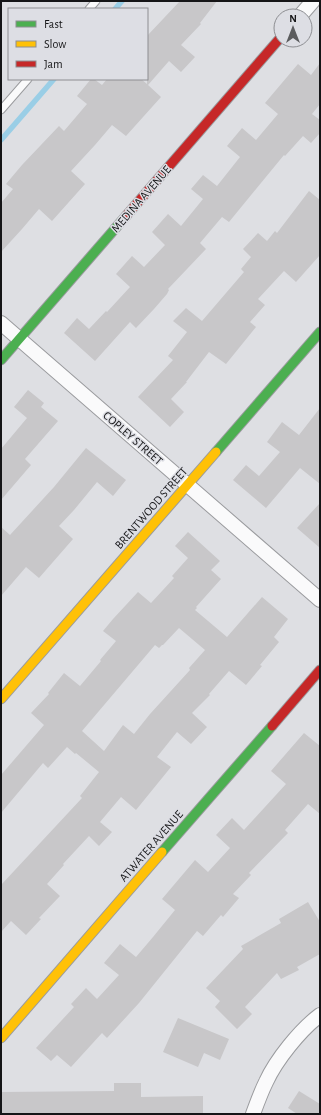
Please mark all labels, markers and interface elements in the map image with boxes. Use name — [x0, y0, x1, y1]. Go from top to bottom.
legend — [8, 8, 148, 80]
north arrow — [273, 8, 313, 48]
text: N — [289, 13, 297, 24]
text: Fast — [44, 18, 63, 30]
text: Slow — [44, 38, 66, 50]
text: Jam — [44, 58, 63, 70]
street label: MEDINA AVENUE — [109, 163, 173, 235]
street label: COPLEY STREET — [101, 409, 165, 467]
street label: BRENTWOOD STREET — [112, 465, 190, 551]
street label: ATWATER AVENUE — [117, 808, 185, 884]

